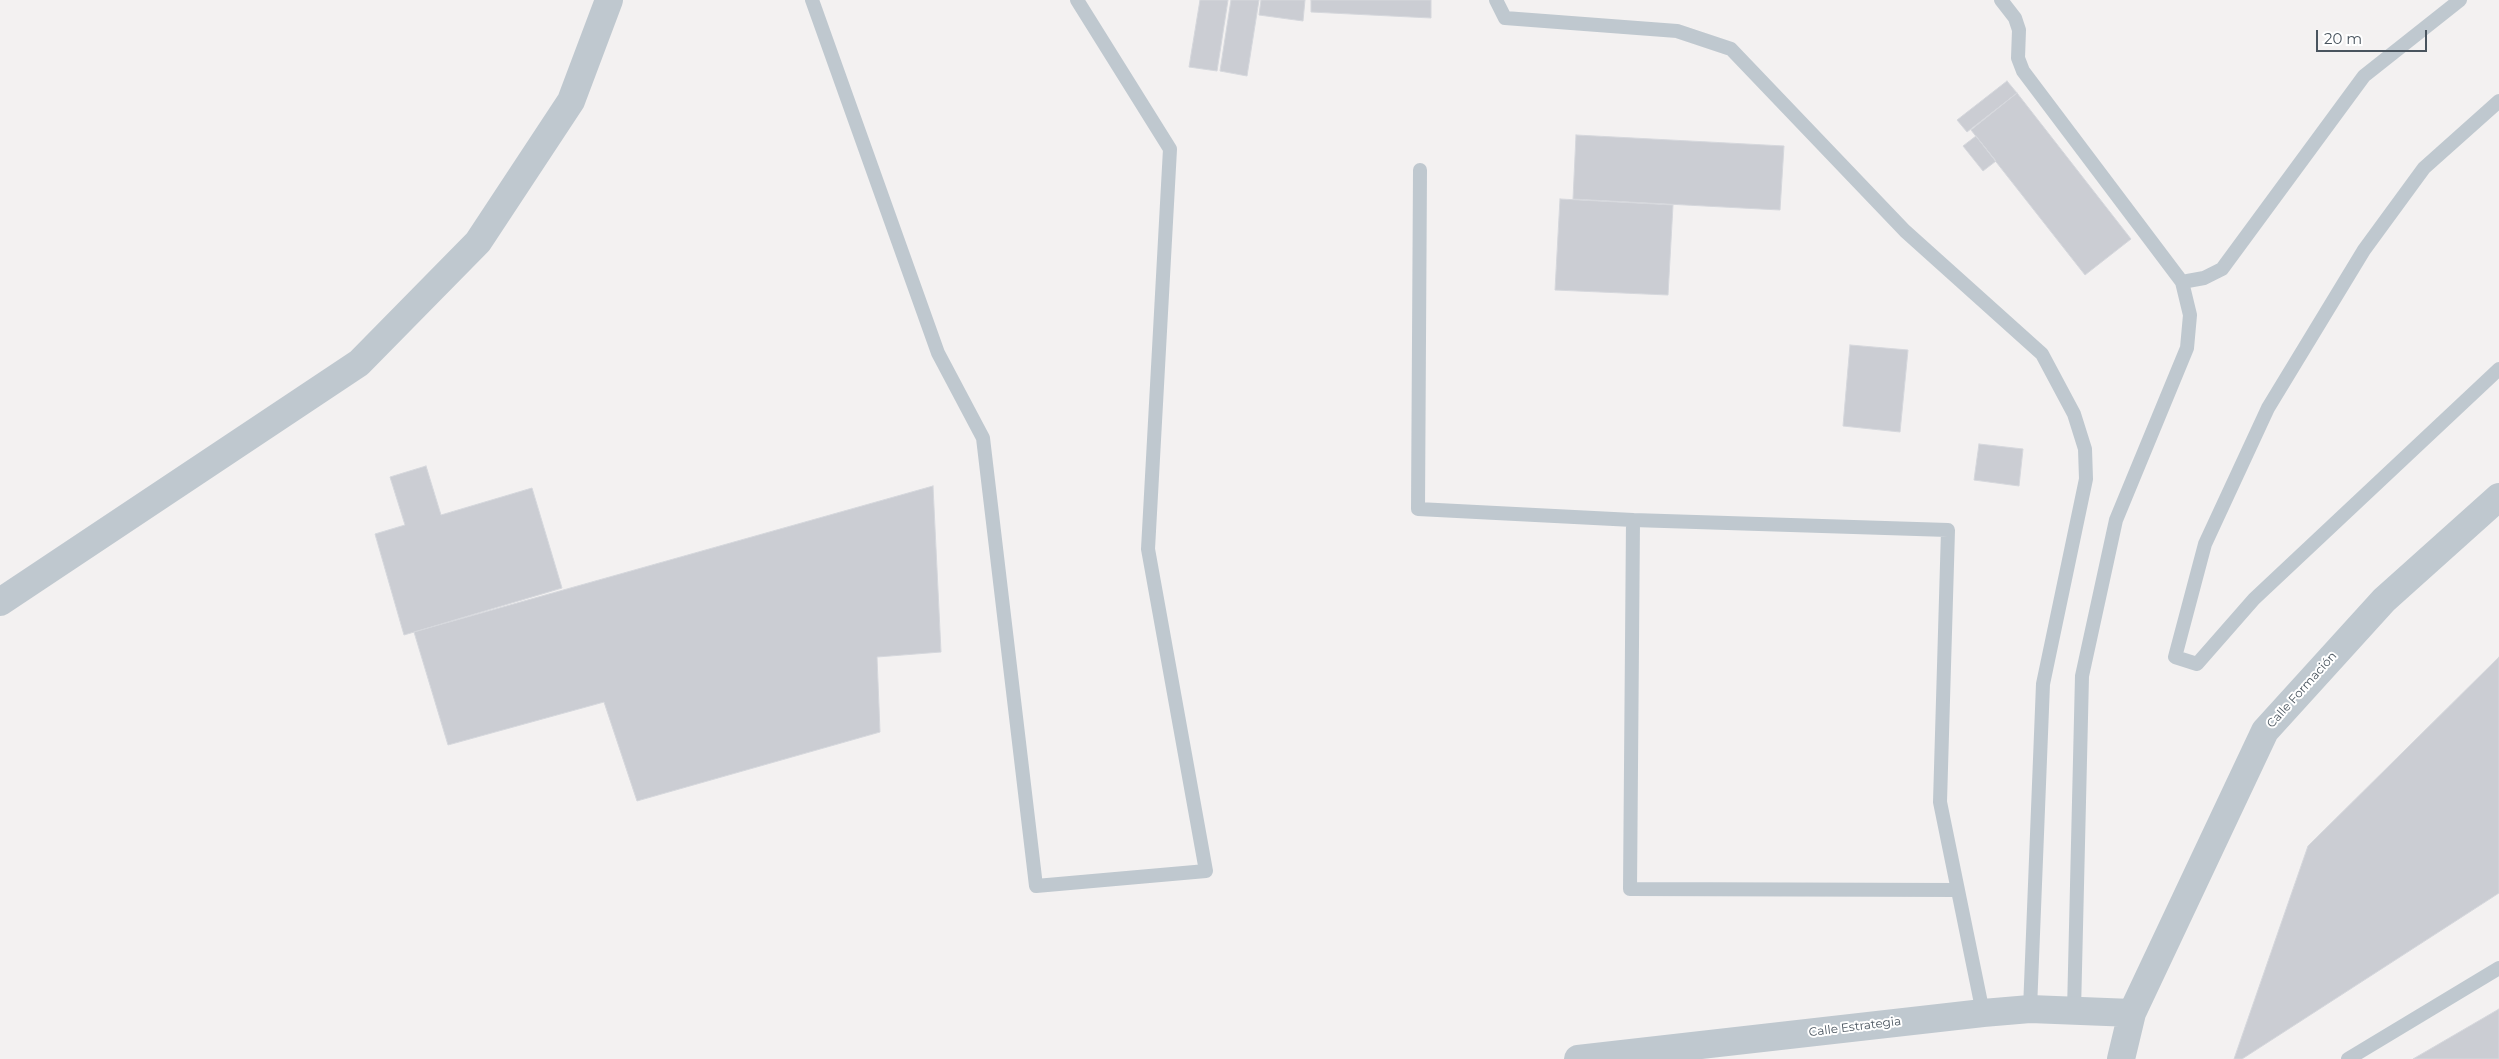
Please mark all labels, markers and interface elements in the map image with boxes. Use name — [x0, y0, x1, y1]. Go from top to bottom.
scale bar — [2319, 20, 2430, 52]
text: 20 m — [2324, 29, 2362, 48]
street label: Calle Formación — [2264, 649, 2340, 731]
street label: Calle Estrategia — [1808, 1014, 1902, 1040]

